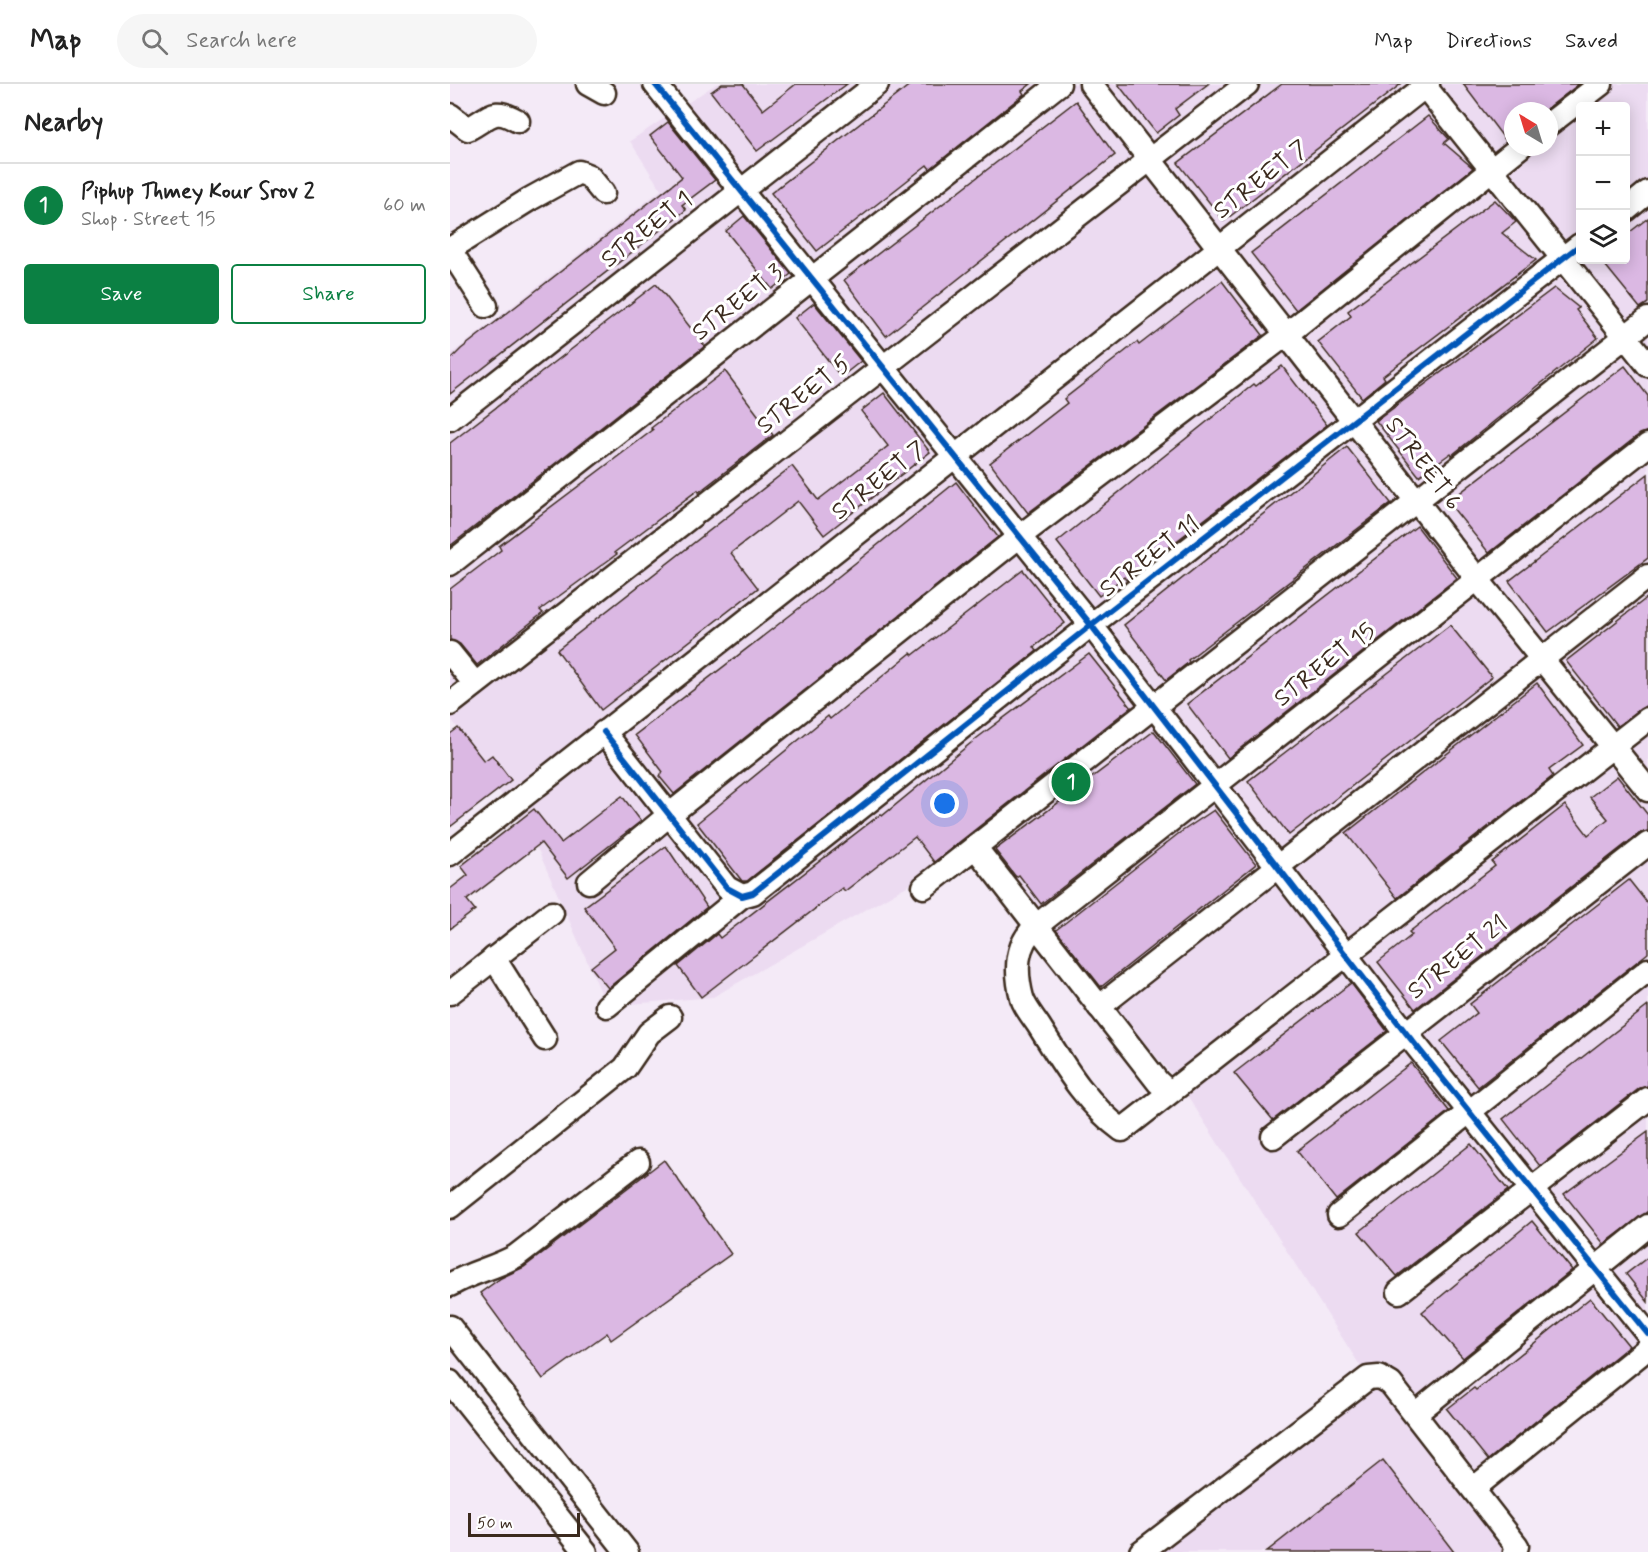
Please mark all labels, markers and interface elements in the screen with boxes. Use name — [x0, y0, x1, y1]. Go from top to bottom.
search box — [117, 14, 537, 68]
text: Map — [30, 23, 81, 60]
icon: search — [138, 25, 171, 58]
text: Search here — [186, 27, 297, 55]
text: Map — [1374, 27, 1413, 55]
text: Directions — [1446, 27, 1532, 55]
text: Saved — [1565, 27, 1618, 55]
north arrow — [1504, 102, 1558, 156]
map controls — [1576, 102, 1630, 264]
button: + — [1576, 102, 1630, 156]
text: Nearby — [24, 106, 103, 140]
street label: STREET 7 — [1208, 133, 1314, 227]
button: − — [1576, 156, 1630, 210]
text: Piphup Thmey Kour Srov 2 — [81, 178, 315, 206]
street label: STREET 1 — [595, 185, 699, 275]
text: 1 — [39, 192, 48, 219]
text: 60 m — [383, 192, 426, 219]
text: Shop · Street 15 — [81, 206, 215, 233]
button: layers — [1576, 210, 1630, 264]
street label: STREET 3 — [686, 258, 790, 348]
button: Save — [24, 264, 219, 324]
button: Share — [231, 264, 426, 324]
street label: STREET 5 — [751, 349, 857, 441]
street label: STREET 6 — [1378, 411, 1468, 517]
street label: STREET 7 — [826, 434, 932, 528]
street label: STREET 11 — [1094, 509, 1206, 605]
street label: STREET 15 — [1268, 616, 1382, 714]
pin: 1 — [1052, 760, 1090, 804]
your location — [930, 789, 959, 818]
street label: STREET 21 — [1402, 909, 1514, 1007]
scale bar — [468, 1510, 580, 1538]
text: 50 m — [477, 1513, 513, 1534]

